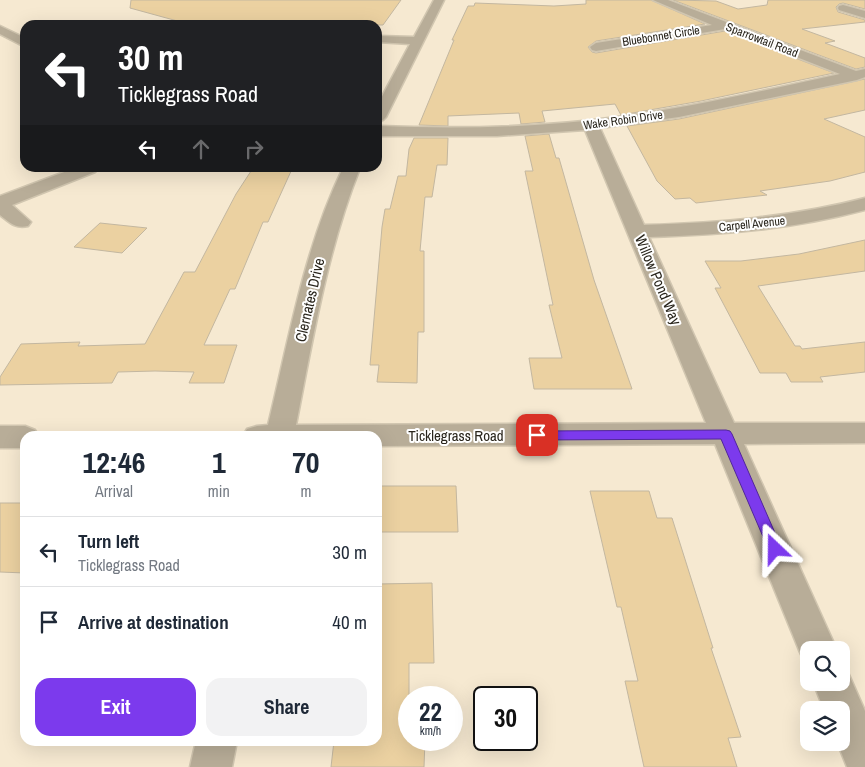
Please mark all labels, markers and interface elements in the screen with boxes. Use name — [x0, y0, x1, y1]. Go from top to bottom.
street label: Sparrowtail Road — [724, 19, 800, 61]
street label: Bluebonnet Circle — [621, 22, 701, 50]
text: 30 m — [118, 34, 183, 81]
icon: left — [35, 40, 100, 105]
text: Ticklegrass Road — [118, 79, 258, 109]
street label: Wake Robin Drive — [582, 107, 664, 133]
icon: left — [134, 135, 162, 163]
icon: ahead — [187, 135, 215, 163]
icon: right — [240, 135, 268, 163]
street label: Carpell Avenue — [718, 213, 786, 235]
street label: Willow Pond Way — [630, 232, 687, 329]
street label: Clernates Drive — [290, 256, 329, 344]
pin — [516, 414, 558, 456]
icon: arrive — [523, 421, 551, 449]
street label: Ticklegrass Road — [408, 425, 504, 446]
text: 12:46 — [82, 442, 145, 482]
text: 1 — [212, 442, 226, 482]
text: 70 — [292, 442, 320, 482]
text: Arrival — [95, 480, 133, 502]
text: min — [208, 480, 230, 502]
text: m — [300, 480, 311, 502]
position arrow — [748, 522, 800, 574]
text: Turn left — [78, 528, 139, 554]
icon: left — [35, 538, 63, 566]
text: 30 m — [332, 539, 367, 565]
text: Ticklegrass Road — [78, 554, 180, 576]
icon: arrive — [35, 608, 63, 636]
text: Arrive at destination — [78, 609, 229, 635]
text: 40 m — [332, 609, 367, 635]
map controls — [800, 641, 850, 751]
button: search — [800, 641, 850, 691]
button: Exit — [35, 678, 196, 736]
button: Share — [206, 678, 367, 736]
speed limit sign: 30 — [473, 686, 538, 751]
text: 22 — [419, 695, 442, 729]
button: layers — [800, 701, 850, 751]
text: km/h — [420, 723, 441, 739]

